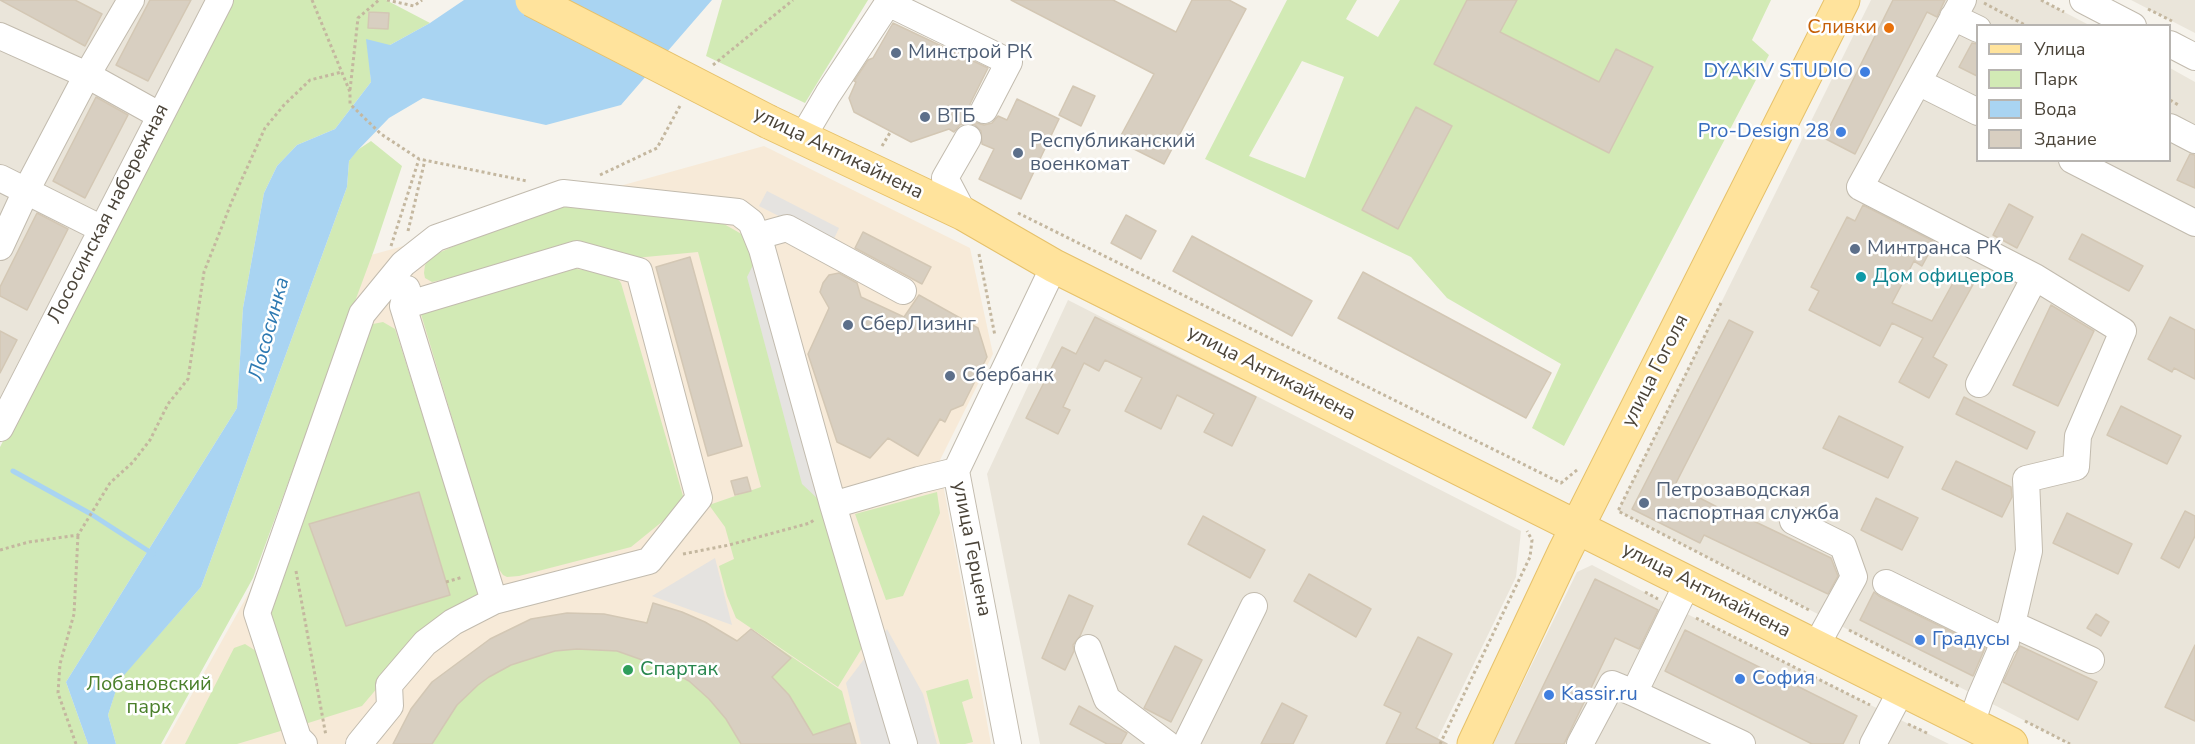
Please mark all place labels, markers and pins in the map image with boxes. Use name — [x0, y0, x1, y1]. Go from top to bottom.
place label: Сливки — [1807, 16, 1877, 40]
marker: Сливки — [1882, 21, 1896, 35]
place label: Минстрой РК — [908, 41, 1032, 65]
marker: Минстрой РК — [889, 46, 903, 60]
place label: DYAKIV STUDIO — [1703, 60, 1853, 84]
marker: DYAKIV STUDIO — [1858, 65, 1872, 79]
place label: ВТБ — [937, 105, 976, 129]
marker: ВТБ — [918, 110, 932, 124]
place label: Pro-Design 28 — [1698, 120, 1829, 144]
marker: Pro-Design 28 — [1834, 125, 1848, 139]
place label: Республиканский военкомат — [1030, 130, 1195, 177]
marker: Республиканский военкомат — [1011, 146, 1025, 160]
place label: Минтранса РК — [1867, 237, 2002, 261]
marker: Минтранса РК — [1848, 242, 1862, 256]
place label: Дом офицеров — [1873, 265, 2014, 289]
marker: Дом офицеров — [1854, 270, 1868, 284]
place label: СберЛизинг — [860, 313, 976, 337]
marker: СберЛизинг — [841, 318, 855, 332]
place label: Сбербанк — [962, 364, 1054, 388]
marker: Сбербанк — [943, 369, 957, 383]
place label: Петрозаводская паспортная служба — [1656, 479, 1839, 526]
marker: Петрозаводская паспортная служба — [1637, 496, 1651, 510]
place label: Градусы — [1932, 628, 2010, 652]
marker: Градусы — [1913, 633, 1927, 647]
place label: Спартак — [640, 658, 718, 682]
marker: Спартак — [621, 663, 635, 677]
place label: София — [1752, 667, 1815, 691]
marker: София — [1733, 672, 1747, 686]
place label: Kassir.ru — [1561, 683, 1638, 707]
marker: Kassir.ru — [1542, 688, 1556, 702]

